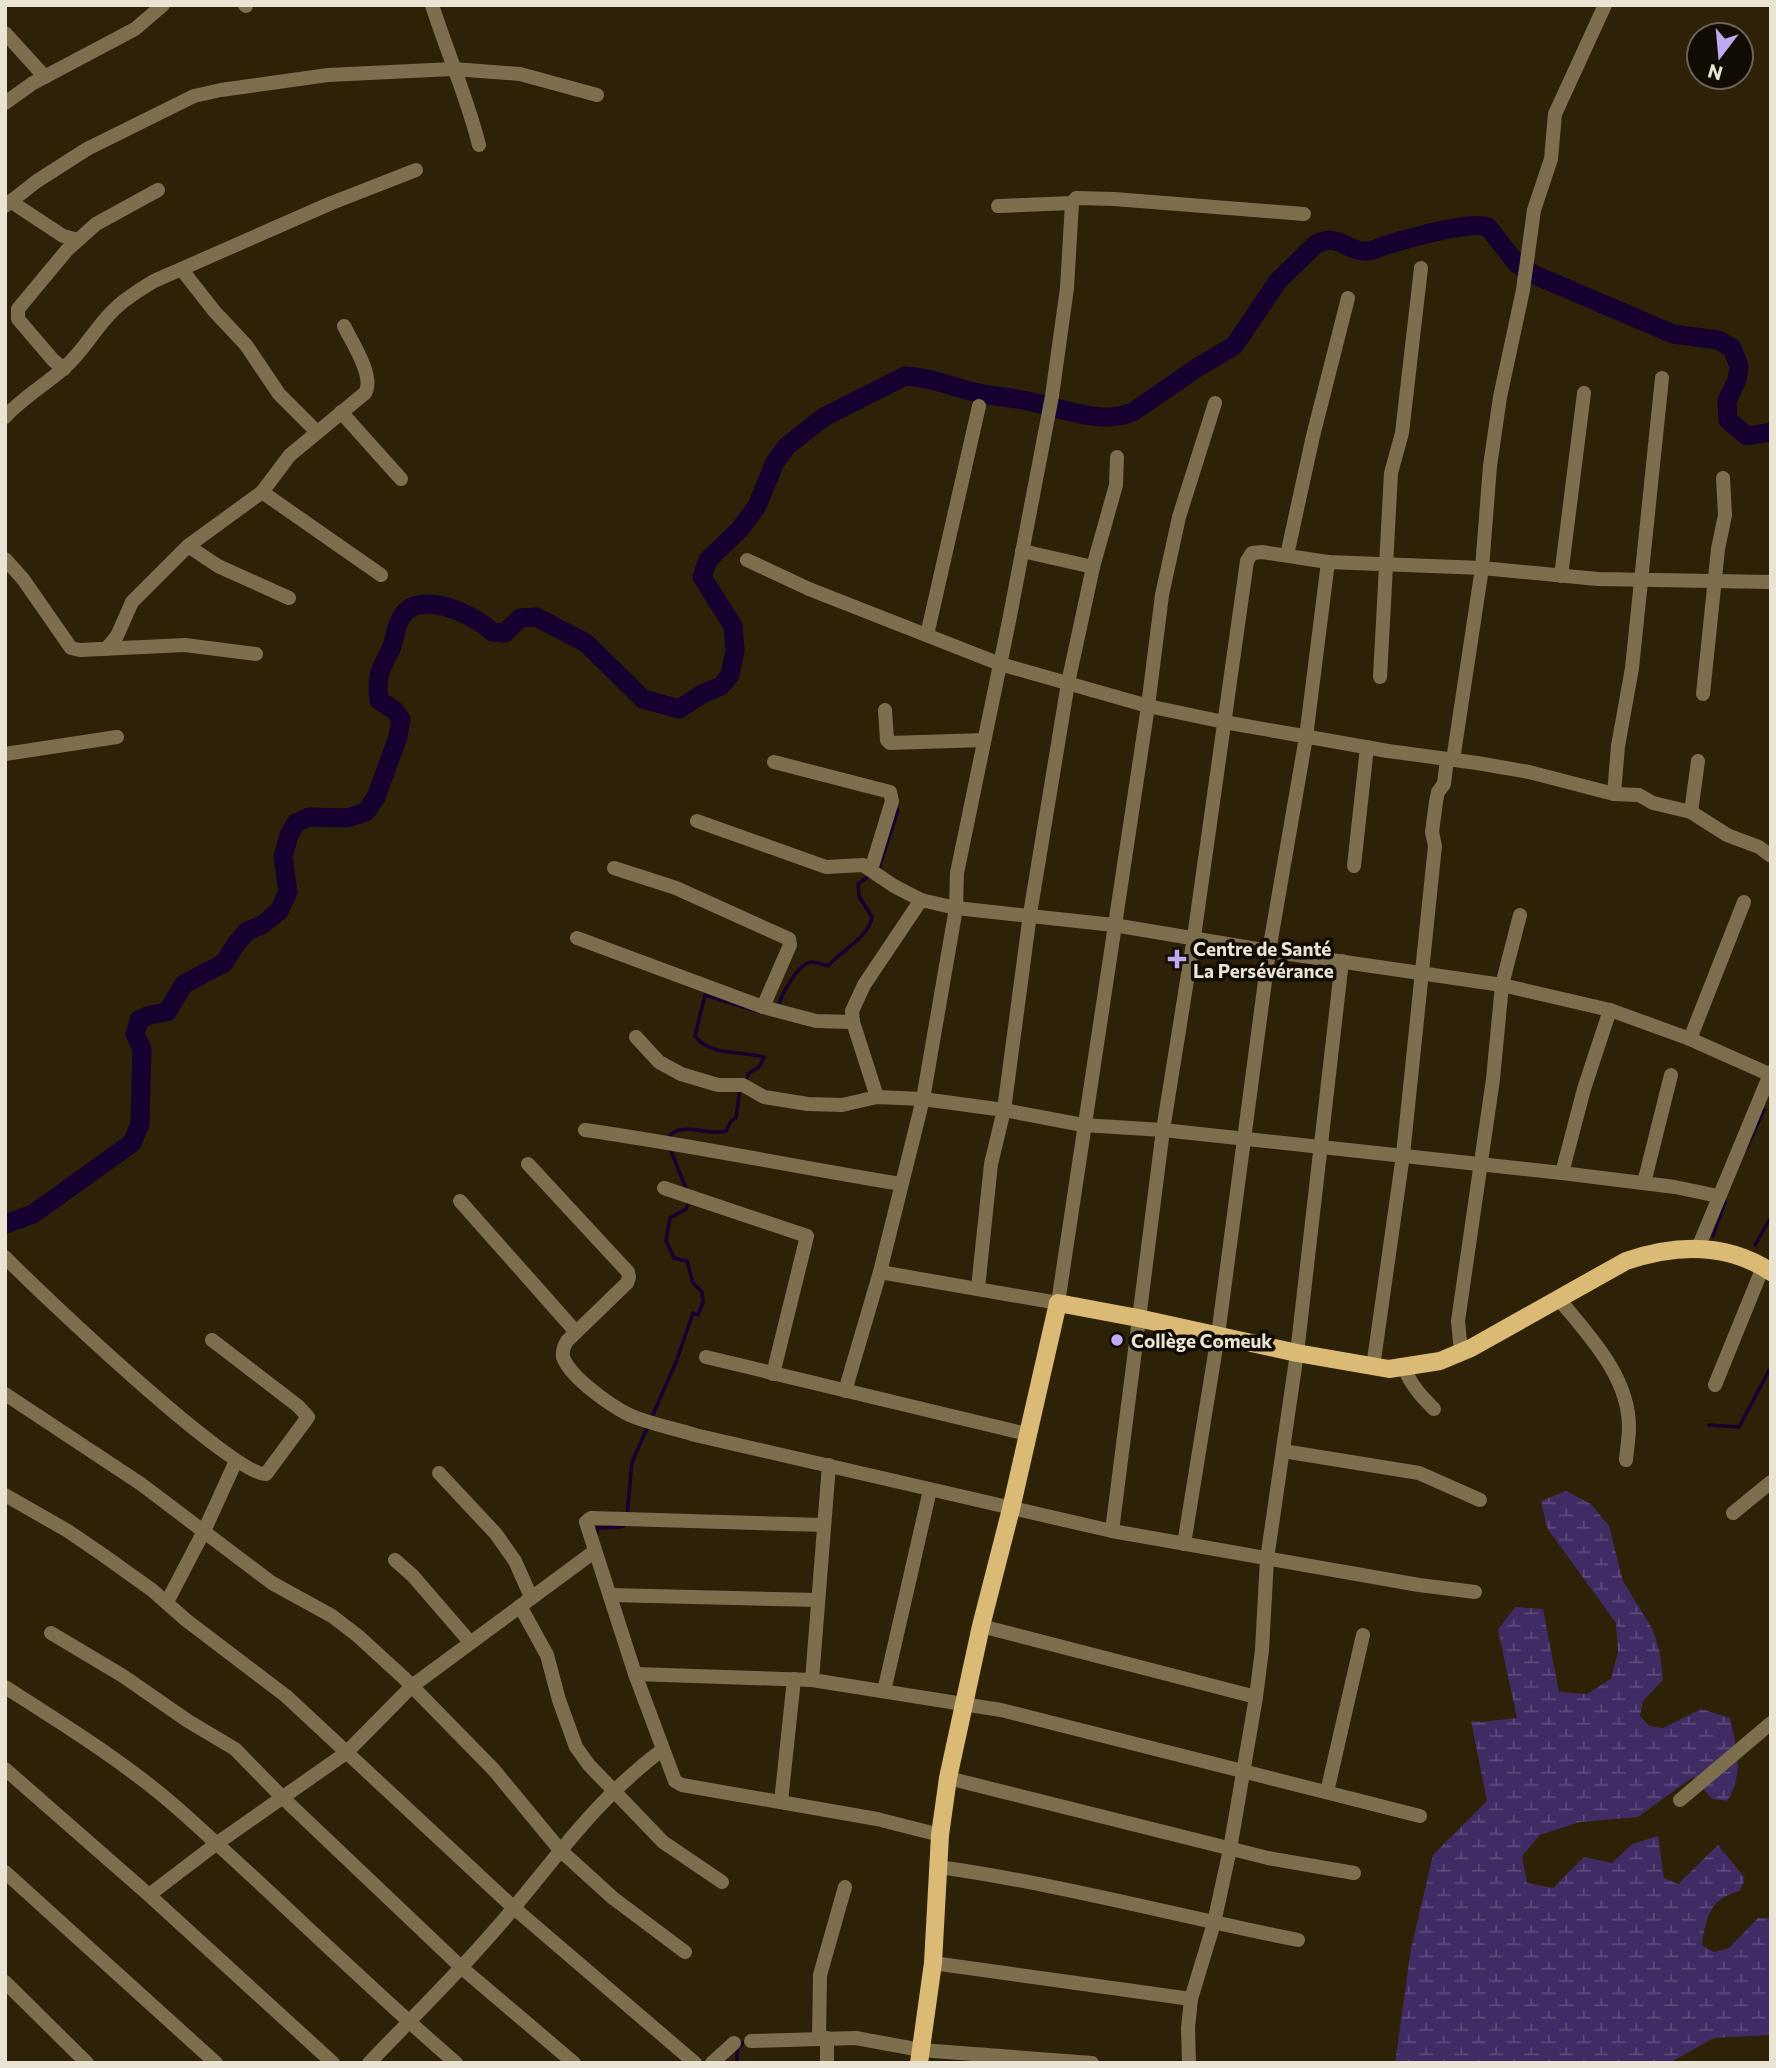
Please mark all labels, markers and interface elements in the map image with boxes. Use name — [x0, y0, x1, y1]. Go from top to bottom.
north arrow — [1685, 21, 1755, 91]
text: N — [1705, 60, 1725, 86]
place label: Centre de Santé La Persévérance — [1193, 937, 1334, 982]
marker: Centre de Santé La Persévérance — [1167, 949, 1187, 969]
place label: Collège Comeuk — [1131, 1329, 1272, 1352]
marker: Collège Comeuk — [1109, 1332, 1125, 1348]

